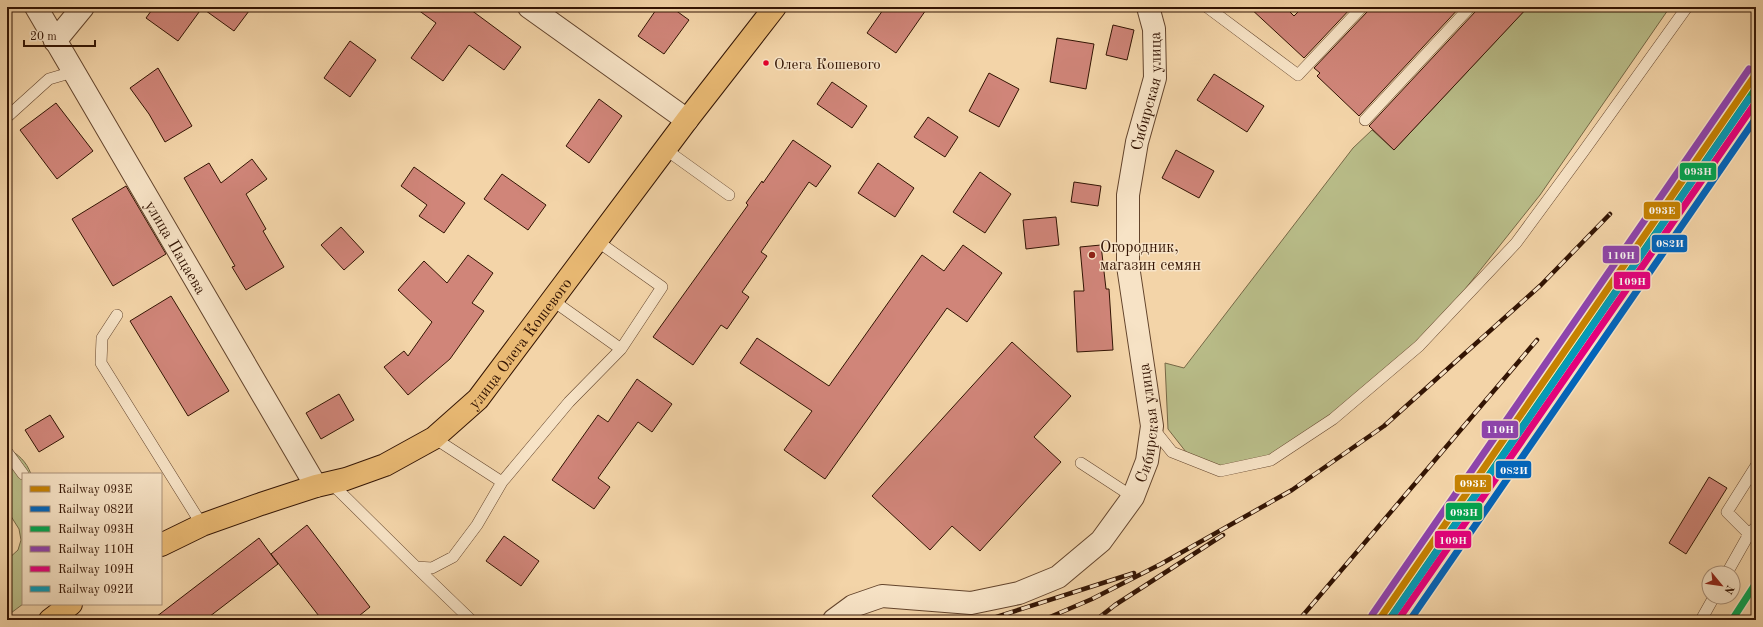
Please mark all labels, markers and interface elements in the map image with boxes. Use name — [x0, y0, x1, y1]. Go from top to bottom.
scale bar — [24, 22, 95, 48]
text: 20 m — [30, 31, 57, 43]
street label: Сибирская улица — [1130, 31, 1165, 152]
marker: Олега Кошевого — [761, 58, 771, 68]
place label: Олега Кошевого — [774, 58, 881, 73]
line badge: 093Н — [1679, 162, 1717, 181]
text: 093Н — [1684, 167, 1712, 178]
street label: улица Пацаева — [141, 198, 208, 298]
line badge: 093Е — [1643, 201, 1681, 220]
text: 093Е — [1649, 206, 1676, 217]
line badge: 082И — [1651, 234, 1688, 253]
text: 082И — [1656, 239, 1684, 250]
place label: Огородник, магазин семян — [1100, 240, 1201, 274]
line badge: 110Н — [1602, 245, 1640, 264]
marker: Огородник, магазин семян — [1087, 250, 1097, 260]
text: 110Н — [1607, 251, 1635, 262]
line badge: 109Н — [1613, 271, 1651, 290]
street label: улица Олега Кошевого — [467, 276, 576, 413]
text: 109Н — [1618, 277, 1646, 288]
street label: Сибирская улица — [1133, 362, 1162, 485]
line badge: 110Н — [1481, 420, 1519, 439]
text: 110Н — [1486, 425, 1514, 436]
line badge: 082И — [1495, 460, 1532, 479]
text: 082И — [1500, 466, 1528, 477]
legend — [22, 473, 162, 605]
line badge: 093Е — [1454, 474, 1492, 493]
text: 093Е — [1460, 479, 1487, 490]
text: Railway 093Е — [58, 484, 133, 496]
line badge: 093Н — [1445, 502, 1483, 521]
text: Railway 082И — [58, 504, 134, 516]
text: 093Н — [1450, 508, 1478, 519]
text: Railway 093Н — [58, 524, 134, 536]
line badge: 109Н — [1434, 530, 1472, 549]
text: 109Н — [1439, 536, 1467, 547]
text: Railway 110Н — [58, 544, 134, 556]
text: Railway 109Н — [58, 564, 134, 576]
north arrow — [1701, 565, 1741, 605]
text: N — [1721, 583, 1735, 596]
text: Railway 092И — [58, 584, 134, 596]

